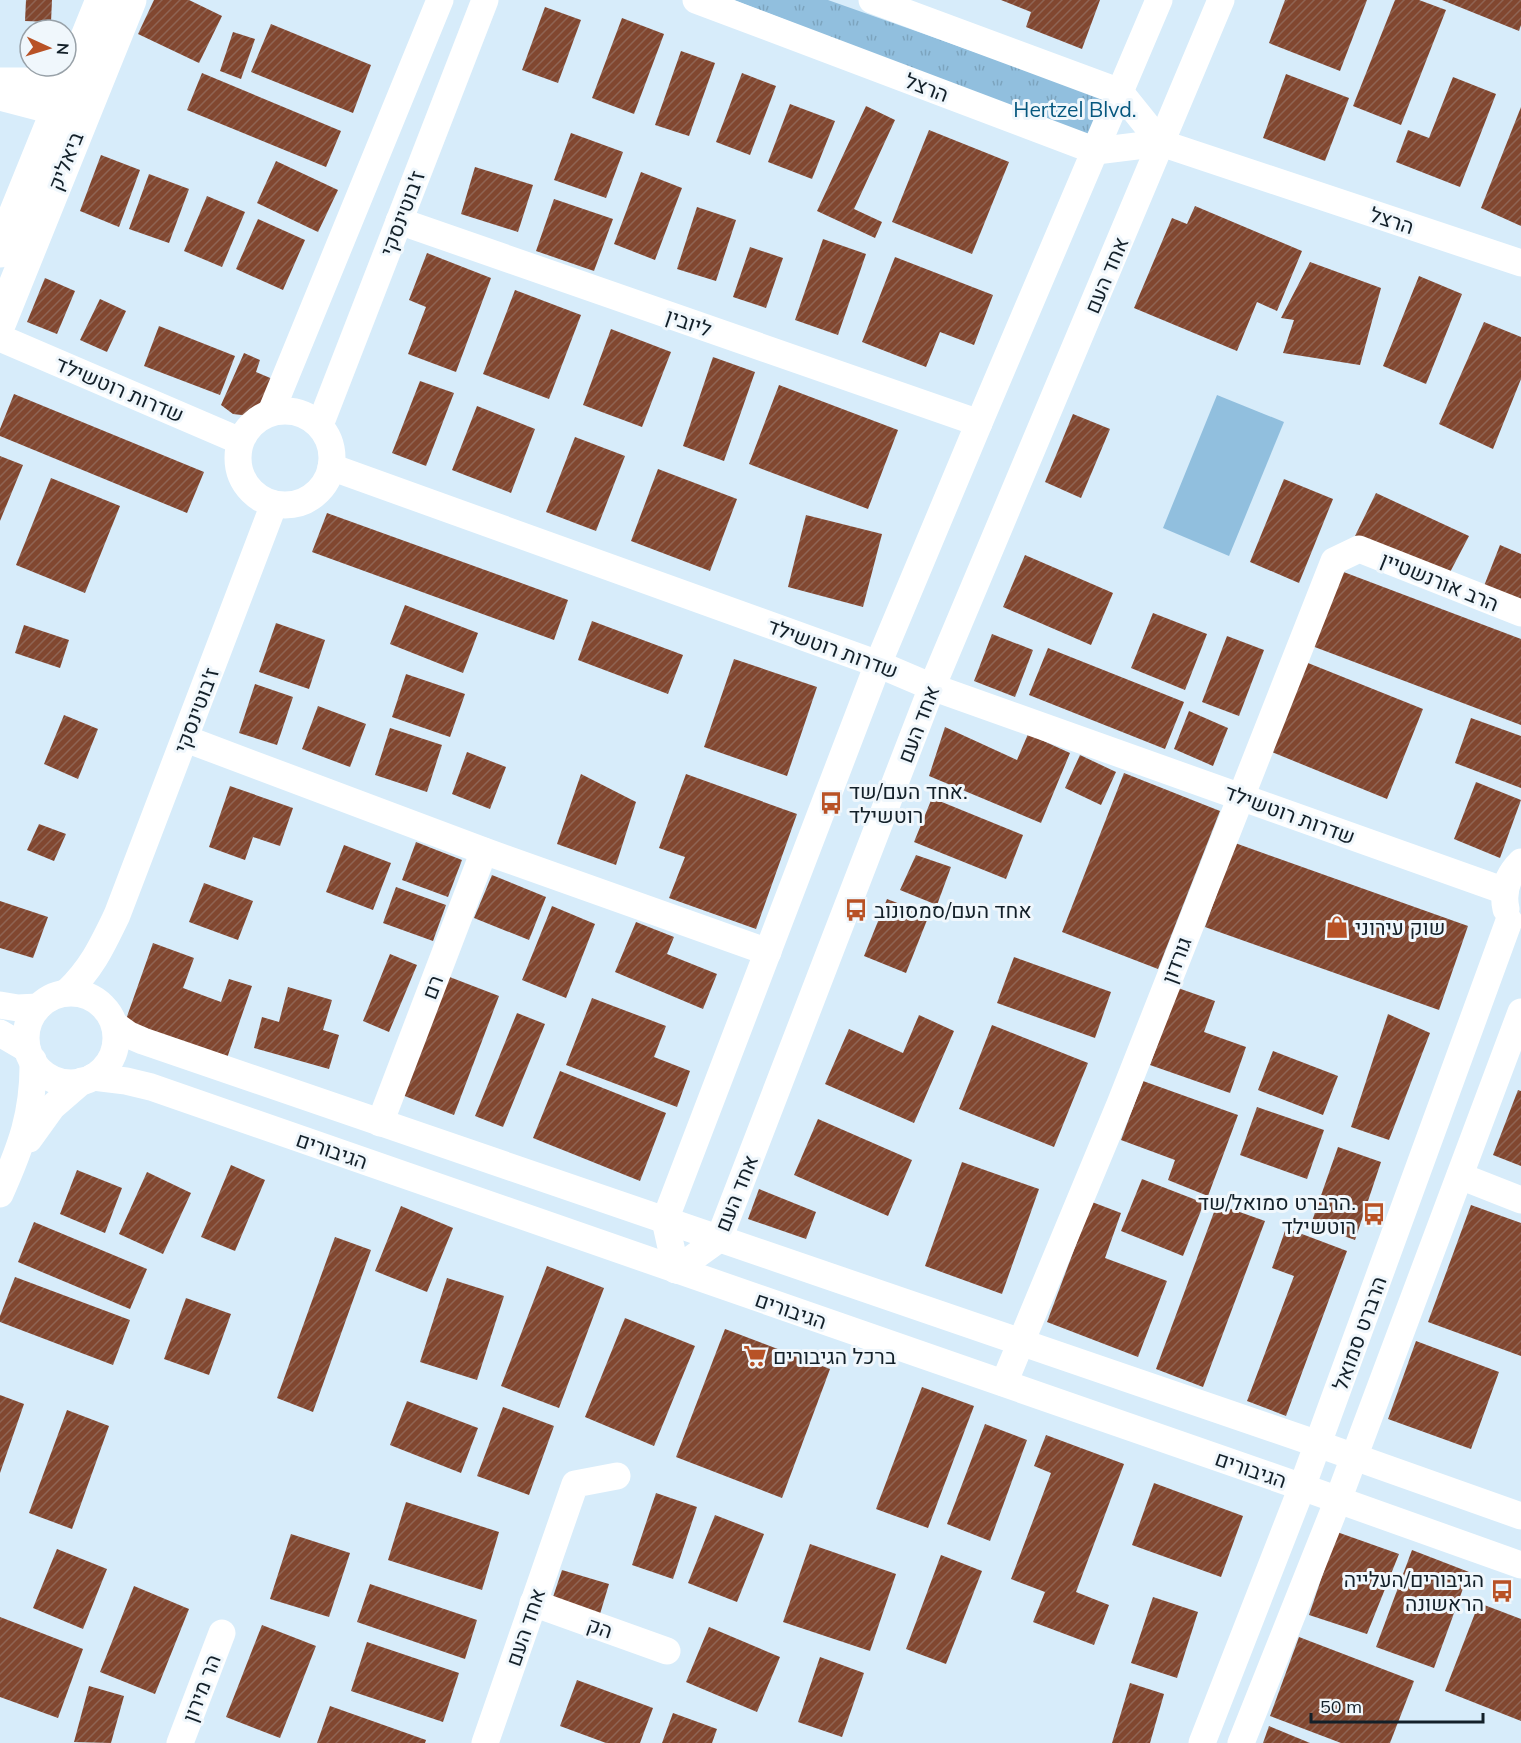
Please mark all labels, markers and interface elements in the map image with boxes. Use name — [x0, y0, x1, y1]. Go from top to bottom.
north arrow — [18, 18, 78, 78]
text: N — [53, 42, 73, 56]
street label: הרצל — [901, 67, 953, 107]
park label: Hertzel Blvd. — [1013, 96, 1137, 122]
street label: ביאליק — [42, 128, 88, 194]
street label: ז'בוטינסקי — [374, 167, 430, 259]
street label: הרצל — [1367, 201, 1417, 239]
street label: אחד העם — [1078, 233, 1134, 317]
street label: ליובין — [663, 302, 716, 342]
street label: שדרות רוטשילד — [52, 350, 188, 428]
street label: הרב אורנשטיין — [1377, 546, 1503, 616]
street label: שדרות רוטשילד — [764, 612, 902, 684]
street label: ז'בוטינסקי — [168, 664, 224, 756]
street label: אחד העם — [891, 682, 945, 766]
place label: אחד העם/שד. רוטשילד — [849, 778, 968, 828]
street label: שדרות רוטשילד — [1221, 778, 1359, 850]
bus stop icon: אחד העם/שד. רוטשילד — [818, 790, 844, 816]
bus stop icon: אחד העם/סמסונוב — [843, 897, 869, 923]
place label: אחד העם/סמסונוב — [874, 897, 1032, 923]
shop icon: שוק עירוני — [1324, 914, 1350, 940]
place label: שוק עירוני — [1355, 914, 1445, 940]
street label: גורדון — [1155, 933, 1197, 987]
street label: רם — [416, 971, 448, 1003]
street label: הגיבורים — [293, 1126, 371, 1174]
street label: אחד העם — [709, 1151, 763, 1235]
place label: הרברט סמואל/שד. רוטשילד — [1198, 1189, 1356, 1239]
bus stop icon: הרברט סמואל/שד. רוטשילד — [1361, 1201, 1387, 1227]
street label: הרברט סמואל — [1326, 1272, 1392, 1394]
street label: הגיבורים — [752, 1286, 830, 1334]
supermarket icon: ברכל הגיבורים — [742, 1343, 768, 1369]
place label: ברכל הגיבורים — [773, 1343, 896, 1369]
street label: הגיבורים — [1212, 1445, 1290, 1493]
place label: הגיבורים/העלייה הראשונה — [1344, 1566, 1484, 1616]
bus stop icon: הגיבורים/העלייה הראשונה — [1489, 1578, 1515, 1604]
street label: אחד העם — [500, 1585, 550, 1669]
street label: הק — [584, 1611, 616, 1643]
street label: הר מירון — [176, 1651, 226, 1725]
scale bar — [1311, 1686, 1484, 1724]
text: 50 m — [1320, 1695, 1362, 1718]

